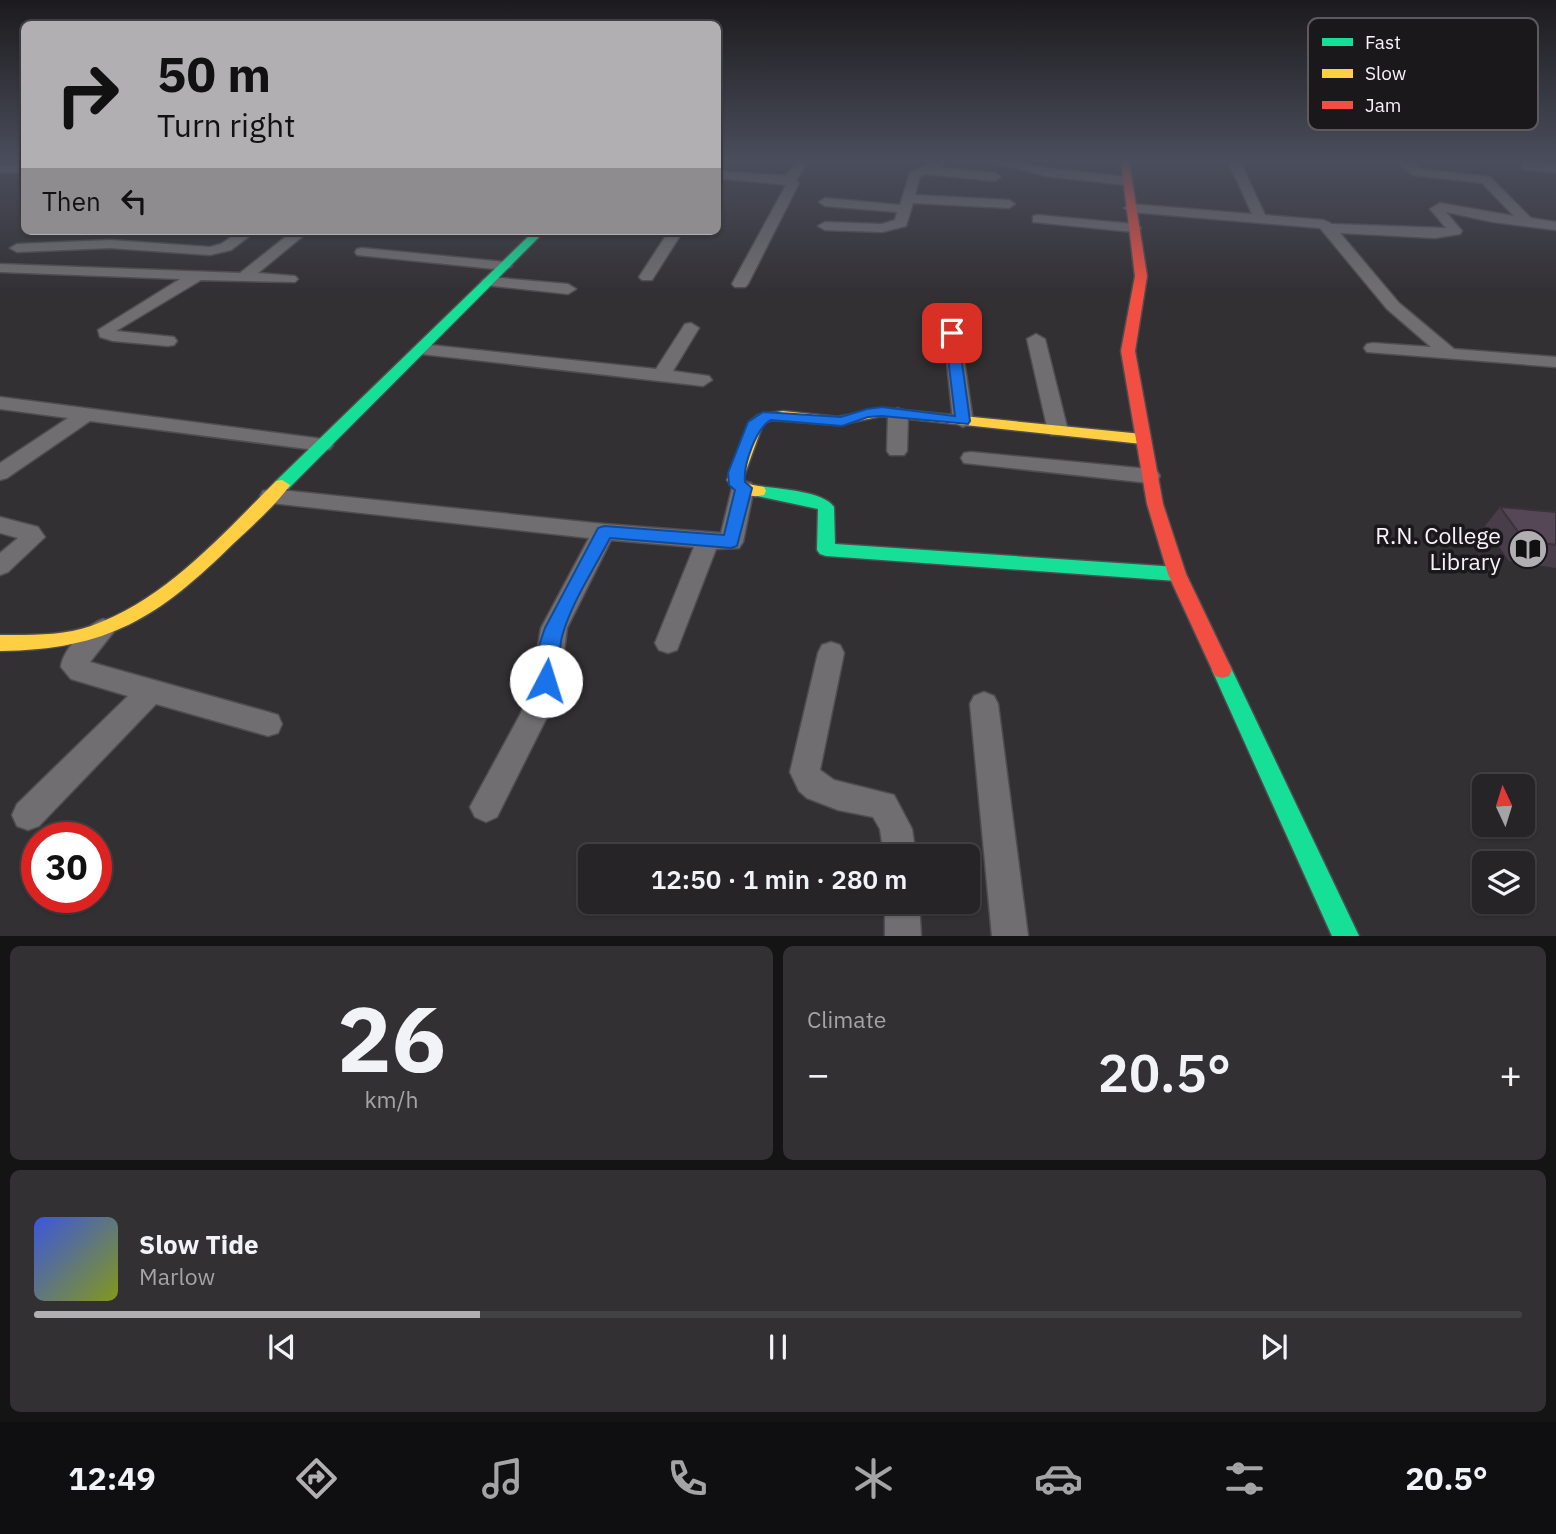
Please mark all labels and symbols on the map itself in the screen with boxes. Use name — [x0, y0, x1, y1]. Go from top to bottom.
legend — [1308, 18, 1538, 130]
text: Fast — [1365, 30, 1401, 54]
text: Slow — [1365, 61, 1406, 85]
text: Jam — [1365, 93, 1401, 117]
pin — [922, 303, 982, 363]
place label: R.N. College Library — [1375, 520, 1502, 576]
library icon: R.N. College Library — [1507, 528, 1549, 570]
position arrow — [509, 644, 583, 718]
north arrow — [1472, 774, 1535, 836]
speed limit sign: 30 — [21, 822, 112, 913]

